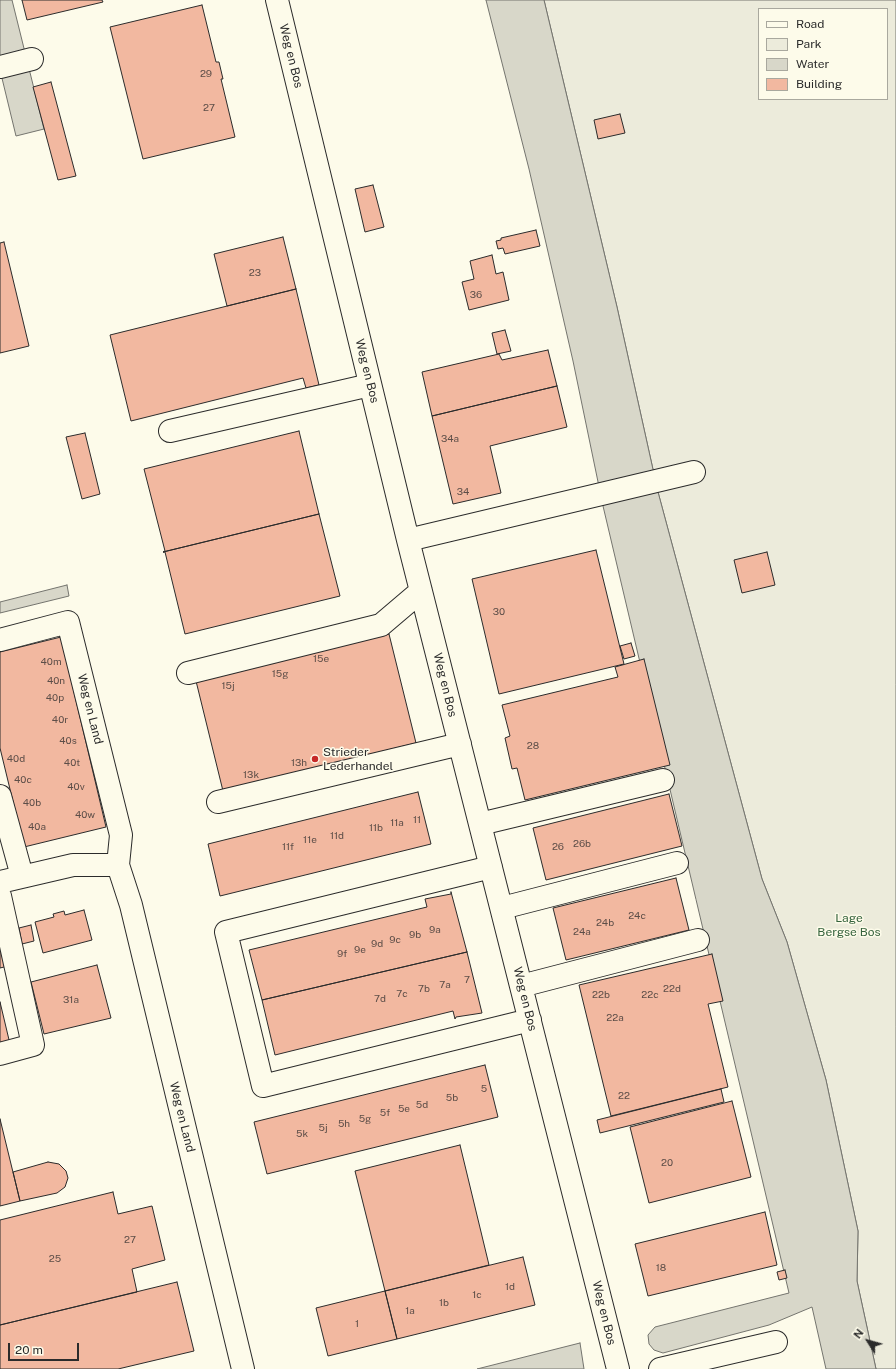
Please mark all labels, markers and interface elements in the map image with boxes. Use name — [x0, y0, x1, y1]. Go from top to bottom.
legend — [758, 8, 888, 100]
text: Road — [796, 17, 824, 31]
street label: Weg en Bos — [276, 22, 306, 90]
text: Park — [796, 37, 822, 51]
text: Water — [796, 57, 829, 71]
house number: 29 — [200, 68, 212, 80]
text: Building — [796, 77, 842, 91]
house number: 27 — [203, 102, 215, 114]
house number: 23 — [249, 267, 261, 279]
house number: 36 — [470, 289, 482, 301]
street label: Weg en Bos — [352, 337, 382, 405]
house number: 34a — [441, 433, 459, 445]
house number: 34 — [457, 486, 469, 498]
house number: 30 — [493, 606, 505, 618]
street label: Weg en Bos — [430, 651, 460, 719]
house number: 15e — [313, 653, 329, 665]
house number: 40m — [40, 656, 62, 668]
house number: 15g — [272, 668, 288, 680]
street label: Weg en Land — [74, 672, 106, 746]
house number: 40n — [47, 675, 65, 687]
house number: 15j — [221, 680, 235, 692]
house number: 40p — [46, 692, 64, 704]
house number: 40r — [52, 714, 68, 726]
house number: 40s — [59, 735, 77, 747]
house number: 28 — [527, 740, 539, 752]
place label: Strieder Lederhandel — [323, 745, 393, 773]
house number: 40d — [7, 753, 25, 765]
marker: Strieder Lederhandel — [310, 754, 320, 764]
house number: 40t — [64, 757, 80, 769]
house number: 13h — [291, 757, 307, 769]
house number: 13k — [243, 769, 259, 781]
house number: 40c — [14, 774, 32, 786]
house number: 40v — [67, 781, 85, 793]
house number: 40b — [23, 797, 41, 809]
house number: 40w — [75, 809, 95, 821]
house number: 11 — [413, 814, 421, 826]
house number: 11a — [390, 817, 404, 829]
house number: 40a — [28, 821, 46, 833]
house number: 11b — [369, 822, 383, 834]
house number: 11d — [330, 830, 344, 842]
house number: 11e — [303, 834, 317, 846]
house number: 26b — [573, 838, 591, 850]
house number: 11f — [282, 841, 294, 853]
house number: 26 — [552, 841, 564, 853]
house number: 24c — [628, 910, 646, 922]
park label: Lage Bergse Bos — [817, 911, 881, 939]
house number: 24b — [596, 917, 614, 929]
house number: 9a — [429, 924, 441, 936]
house number: 24a — [573, 926, 591, 938]
house number: 9b — [409, 929, 421, 941]
house number: 9c — [389, 934, 401, 946]
house number: 9d — [371, 938, 383, 950]
house number: 9e — [354, 944, 366, 956]
house number: 9f — [337, 948, 347, 960]
street label: Weg en Bos — [510, 965, 540, 1033]
house number: 7 — [464, 974, 470, 986]
house number: 7a — [439, 979, 451, 991]
house number: 7b — [418, 983, 430, 995]
house number: 22d — [663, 983, 681, 995]
house number: 7c — [396, 988, 408, 1000]
house number: 22b — [592, 989, 610, 1001]
house number: 22c — [641, 989, 659, 1001]
house number: 7d — [374, 993, 386, 1005]
house number: 31a — [63, 994, 79, 1006]
house number: 22a — [606, 1012, 624, 1024]
street label: Weg en Land — [166, 1080, 198, 1154]
house number: 5 — [481, 1083, 487, 1095]
house number: 22 — [618, 1090, 630, 1102]
house number: 5b — [446, 1092, 458, 1104]
house number: 5d — [416, 1099, 428, 1111]
house number: 5e — [398, 1103, 410, 1115]
house number: 5f — [380, 1107, 390, 1119]
house number: 5g — [359, 1113, 371, 1125]
house number: 5h — [338, 1118, 350, 1130]
house number: 5j — [318, 1122, 328, 1134]
house number: 5k — [296, 1128, 308, 1140]
house number: 20 — [661, 1157, 673, 1169]
house number: 27 — [124, 1234, 136, 1246]
house number: 25 — [49, 1253, 61, 1265]
house number: 18 — [656, 1262, 666, 1274]
street label: Weg en Bos — [589, 1279, 619, 1347]
house number: 1d — [505, 1281, 515, 1293]
house number: 1c — [472, 1289, 482, 1301]
house number: 1b — [439, 1297, 449, 1309]
house number: 1a — [405, 1305, 415, 1317]
house number: 1 — [355, 1318, 359, 1330]
north arrow — [848, 1321, 888, 1361]
text: N — [851, 1327, 866, 1341]
scale bar — [10, 1335, 81, 1361]
text: 20 m — [15, 1343, 43, 1357]

